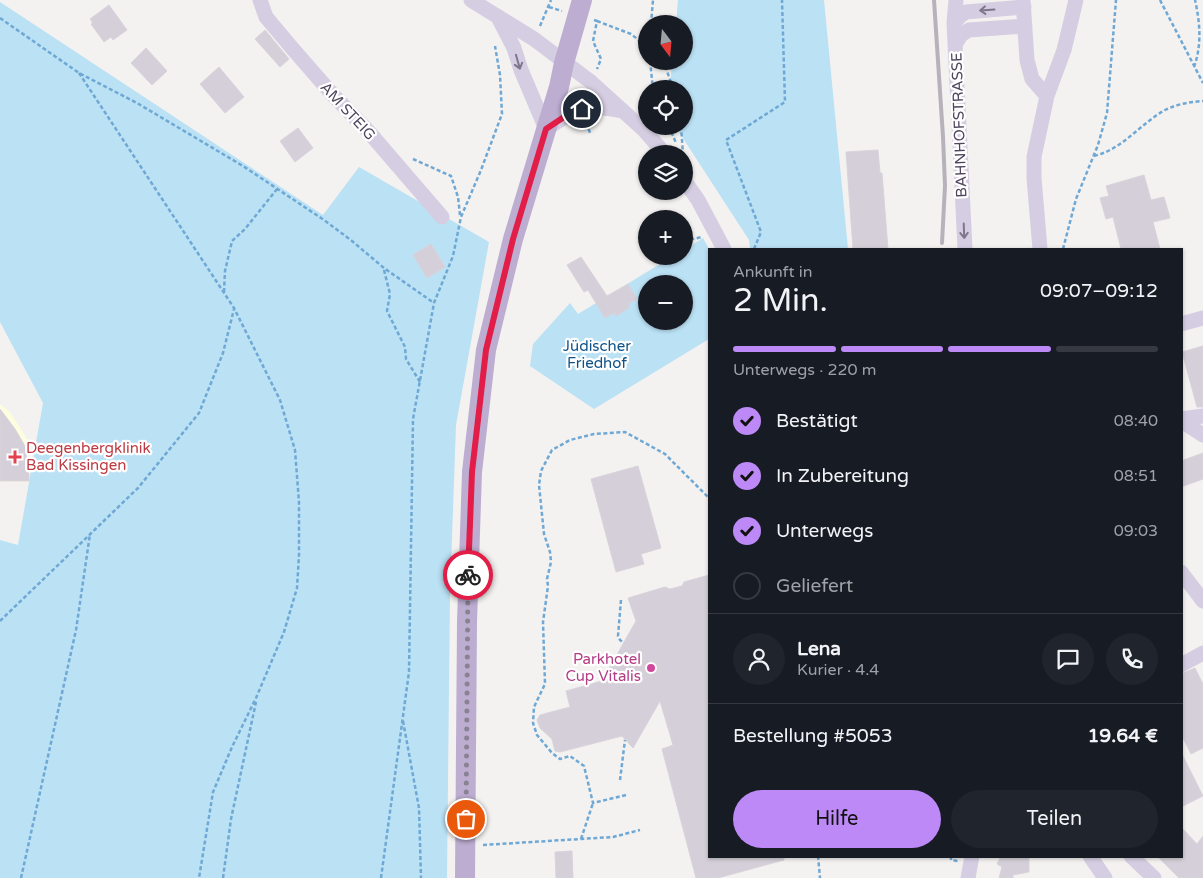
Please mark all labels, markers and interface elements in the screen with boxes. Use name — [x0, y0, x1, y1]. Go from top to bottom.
one-way arrow — [979, 6, 995, 15]
north arrow — [638, 15, 692, 70]
map controls — [638, 15, 693, 330]
street label: BAHNHOFSTRASSE — [947, 52, 971, 198]
one-way arrow — [514, 53, 524, 69]
street label: AM STEIG — [317, 78, 379, 144]
button: locate — [638, 80, 693, 135]
pin — [561, 88, 603, 130]
icon: home — [568, 95, 596, 123]
button: layers — [638, 145, 693, 200]
button: + — [638, 210, 693, 265]
one-way arrow — [959, 223, 969, 239]
text: Ankunft in — [733, 262, 813, 282]
button: − — [638, 275, 693, 330]
text: 09:07–09:12 — [1040, 280, 1158, 302]
text: 2 Min. — [733, 282, 828, 320]
park label: Jüdischer Friedhof — [563, 337, 631, 372]
text: Unterwegs · 220 m — [733, 360, 876, 380]
icon: check — [733, 407, 761, 435]
text: Bestätigt — [776, 410, 858, 432]
text: 08:40 — [1114, 411, 1158, 431]
place label: Deegenbergklinik Bad Kissingen — [26, 439, 151, 474]
marker: Deegenbergklinik Bad Kissingen — [8, 450, 22, 464]
icon: check — [733, 462, 761, 490]
text: In Zubereitung — [776, 465, 909, 487]
text: 08:51 — [1114, 466, 1158, 486]
icon: check — [733, 517, 761, 545]
text: Unterwegs — [776, 520, 873, 542]
text: 09:03 — [1114, 521, 1158, 541]
courier — [443, 550, 493, 600]
icon: bike — [454, 561, 482, 589]
text: Geliefert — [776, 575, 853, 597]
button: person — [733, 633, 785, 685]
button: chat — [1042, 633, 1094, 685]
button: phone — [1106, 633, 1158, 685]
text: Lena — [797, 638, 841, 660]
place label: Parkhotel Cup Vitalis — [565, 650, 641, 685]
text: Kurier · 4.4 — [797, 660, 879, 680]
marker: Parkhotel Cup Vitalis — [645, 662, 657, 674]
text: Bestellung #5053 — [733, 725, 893, 747]
text: 19.64 € — [1087, 725, 1158, 747]
button: Hilfe — [733, 790, 941, 848]
button: Teilen — [951, 790, 1158, 848]
pin — [445, 798, 487, 840]
icon: bag — [452, 805, 480, 833]

